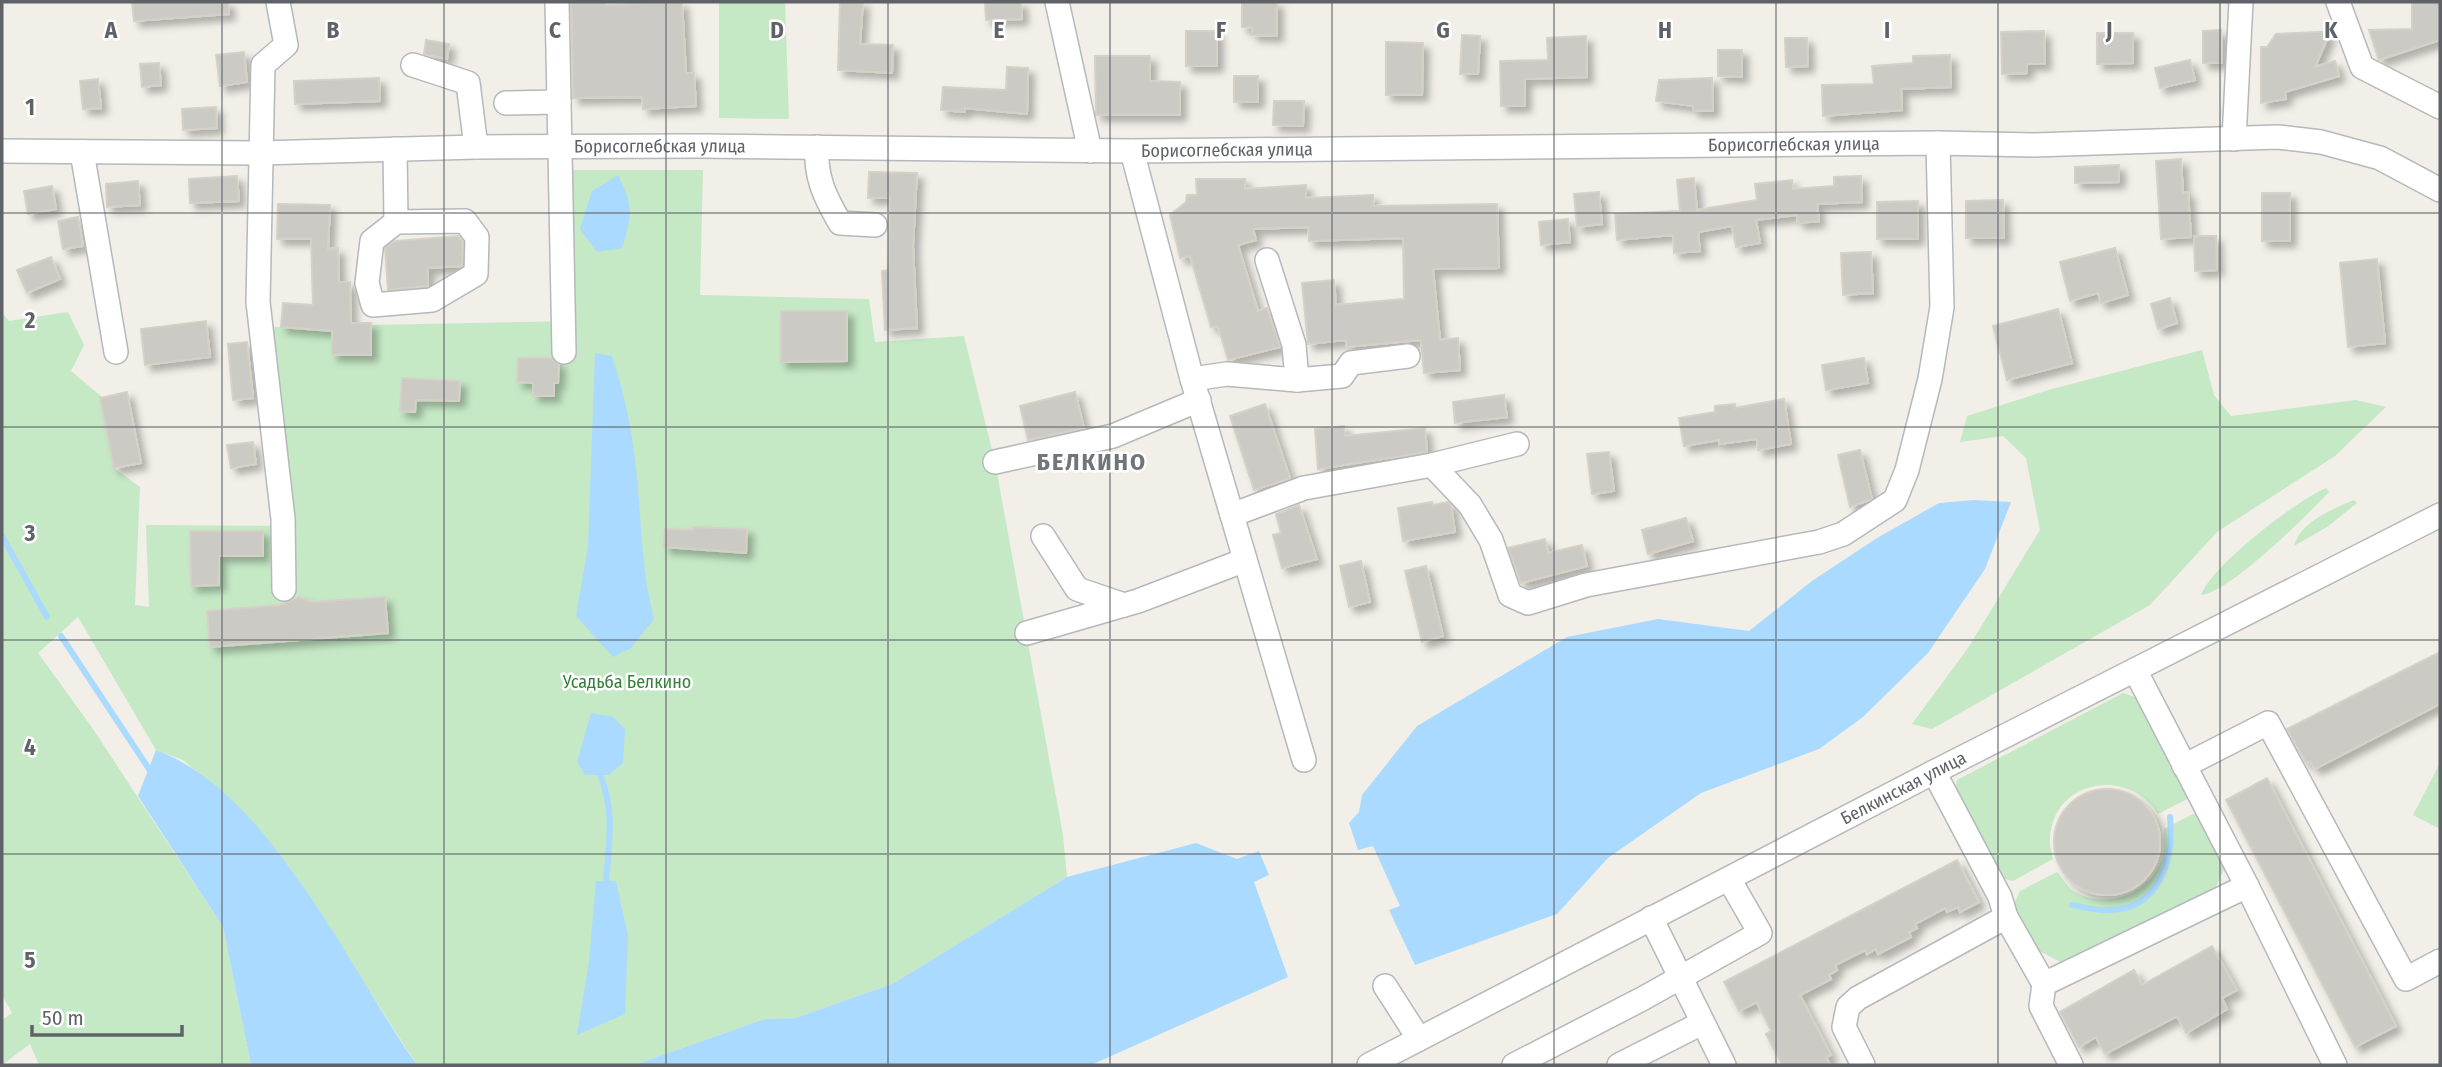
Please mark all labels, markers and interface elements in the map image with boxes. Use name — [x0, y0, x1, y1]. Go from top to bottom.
text: A — [104, 16, 118, 44]
text: B — [327, 16, 340, 44]
text: C — [549, 16, 561, 44]
text: D — [770, 16, 784, 44]
text: E — [994, 16, 1005, 44]
text: F — [1216, 16, 1226, 44]
text: G — [1436, 16, 1450, 44]
text: H — [1658, 16, 1672, 44]
text: I — [1884, 16, 1890, 44]
text: J — [2105, 16, 2112, 44]
text: K — [2324, 16, 2338, 44]
text: 1 — [25, 93, 35, 121]
street label: Борисоглебская улица — [1708, 133, 1880, 156]
street label: Борисоглебская улица — [574, 135, 746, 158]
street label: Борисоглебская улица — [1141, 138, 1313, 162]
text: 2 — [24, 306, 36, 334]
district label: БЕЛКИНО — [1037, 448, 1147, 476]
text: 3 — [24, 519, 36, 547]
park label: Усадьба Белкино — [562, 671, 691, 693]
text: 4 — [24, 733, 36, 761]
street label: Белкинская улица — [1837, 746, 1970, 829]
text: 5 — [24, 946, 36, 974]
scale bar — [32, 993, 182, 1038]
text: 50 m — [42, 1005, 84, 1031]

